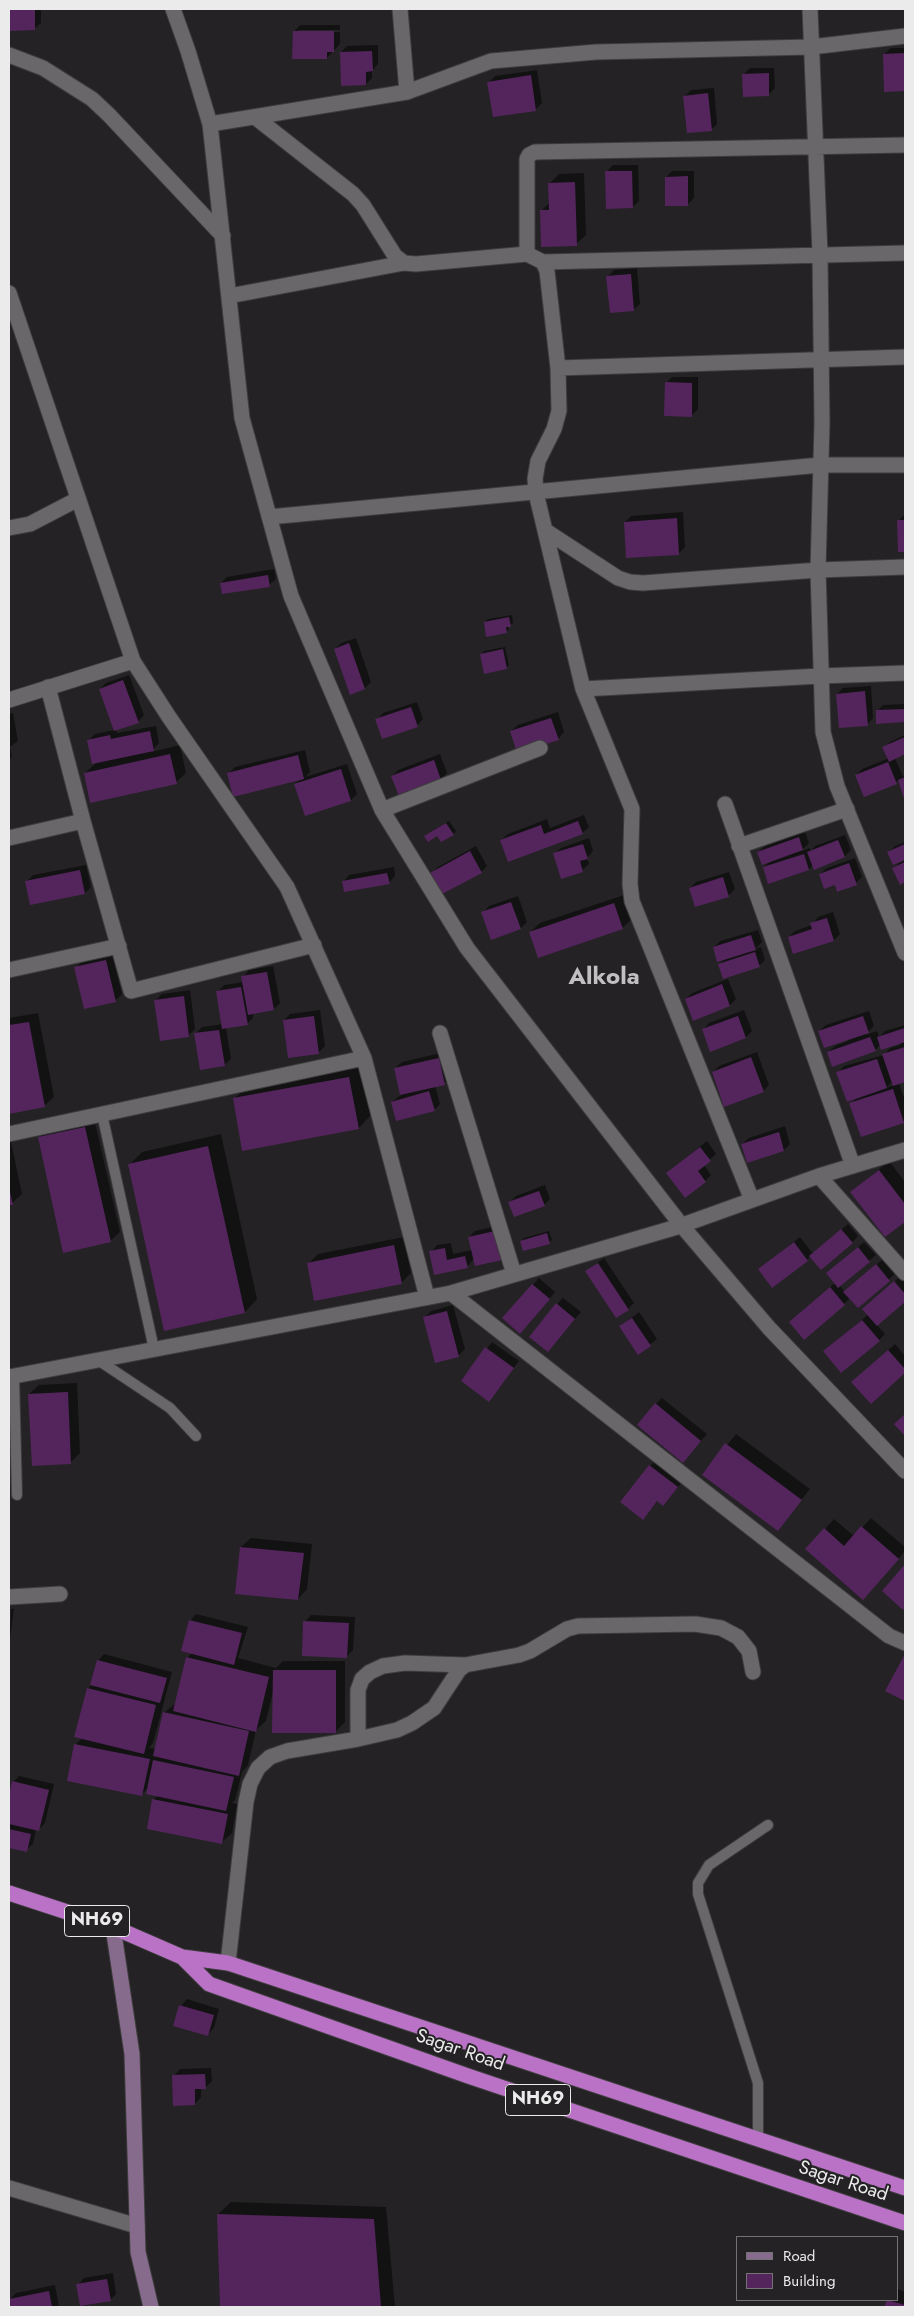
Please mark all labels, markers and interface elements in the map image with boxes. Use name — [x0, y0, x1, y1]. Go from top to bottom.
district label: Alkola — [568, 964, 640, 992]
road number: NH69 — [64, 1905, 130, 1936]
street label: Sagar Road — [412, 2025, 508, 2077]
road number: NH69 — [506, 2084, 570, 2116]
street label: Sagar Road — [795, 2157, 891, 2207]
legend — [736, 2236, 899, 2301]
text: Road — [783, 2245, 815, 2267]
text: Building — [783, 2270, 835, 2292]

